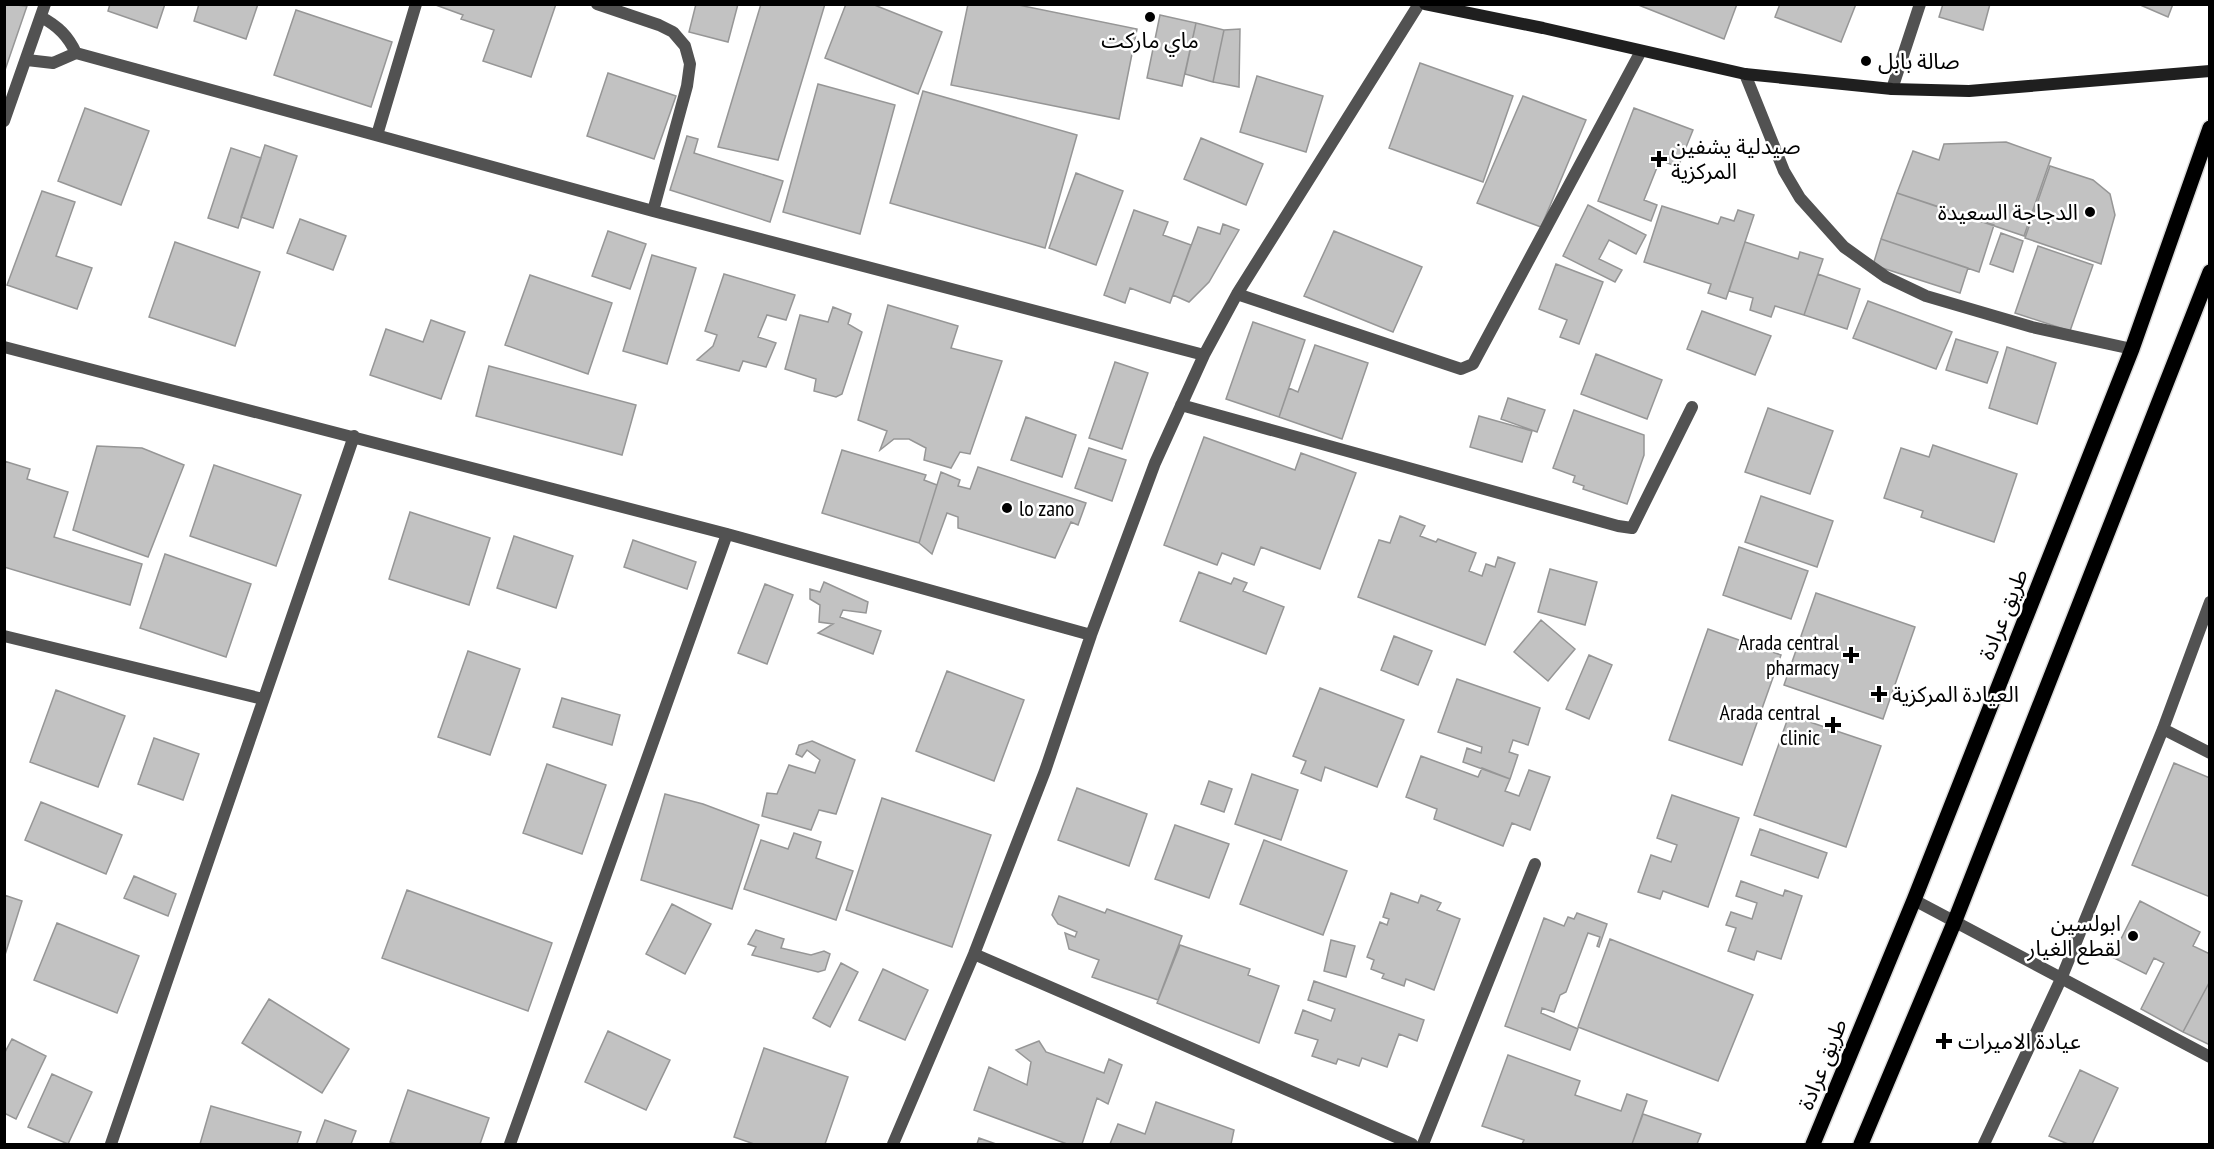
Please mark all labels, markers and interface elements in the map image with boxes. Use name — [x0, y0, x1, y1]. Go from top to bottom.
marker: ماي ماركت — [1143, 10, 1157, 24]
place label: ماي ماركت — [1101, 26, 1199, 57]
place label: صالة بابل — [1878, 47, 1960, 75]
marker: صالة بابل — [1859, 54, 1873, 68]
place label: صيدلية يشفين المركزية — [1671, 132, 1801, 185]
marker: صيدلية يشفين المركزية — [1652, 152, 1666, 166]
place label: الدجاجة السعيدة — [1938, 198, 2078, 226]
marker: الدجاجة السعيدة — [2083, 205, 2097, 219]
place label: lo zano — [1019, 494, 1074, 522]
marker: lo zano — [1000, 501, 1014, 515]
street label: طريق عرادة — [1972, 564, 2034, 664]
place label: Arada central pharmacy — [1739, 628, 1840, 681]
marker: Arada central pharmacy — [1844, 648, 1858, 662]
place label: العيادة المركزية — [1892, 680, 2019, 708]
marker: العيادة المركزية — [1870, 685, 1888, 703]
place label: Arada central clinic — [1720, 698, 1821, 751]
marker: Arada central clinic — [1824, 716, 1842, 734]
place label: ابولسين لقطع الغيار — [2026, 909, 2121, 965]
marker: ابولسين لقطع الغيار — [2126, 929, 2140, 943]
street label: طريق عرادة — [1791, 1014, 1853, 1114]
place label: عيادة الاميرات — [1958, 1027, 2081, 1055]
marker: عيادة الاميرات — [1935, 1032, 1953, 1050]

